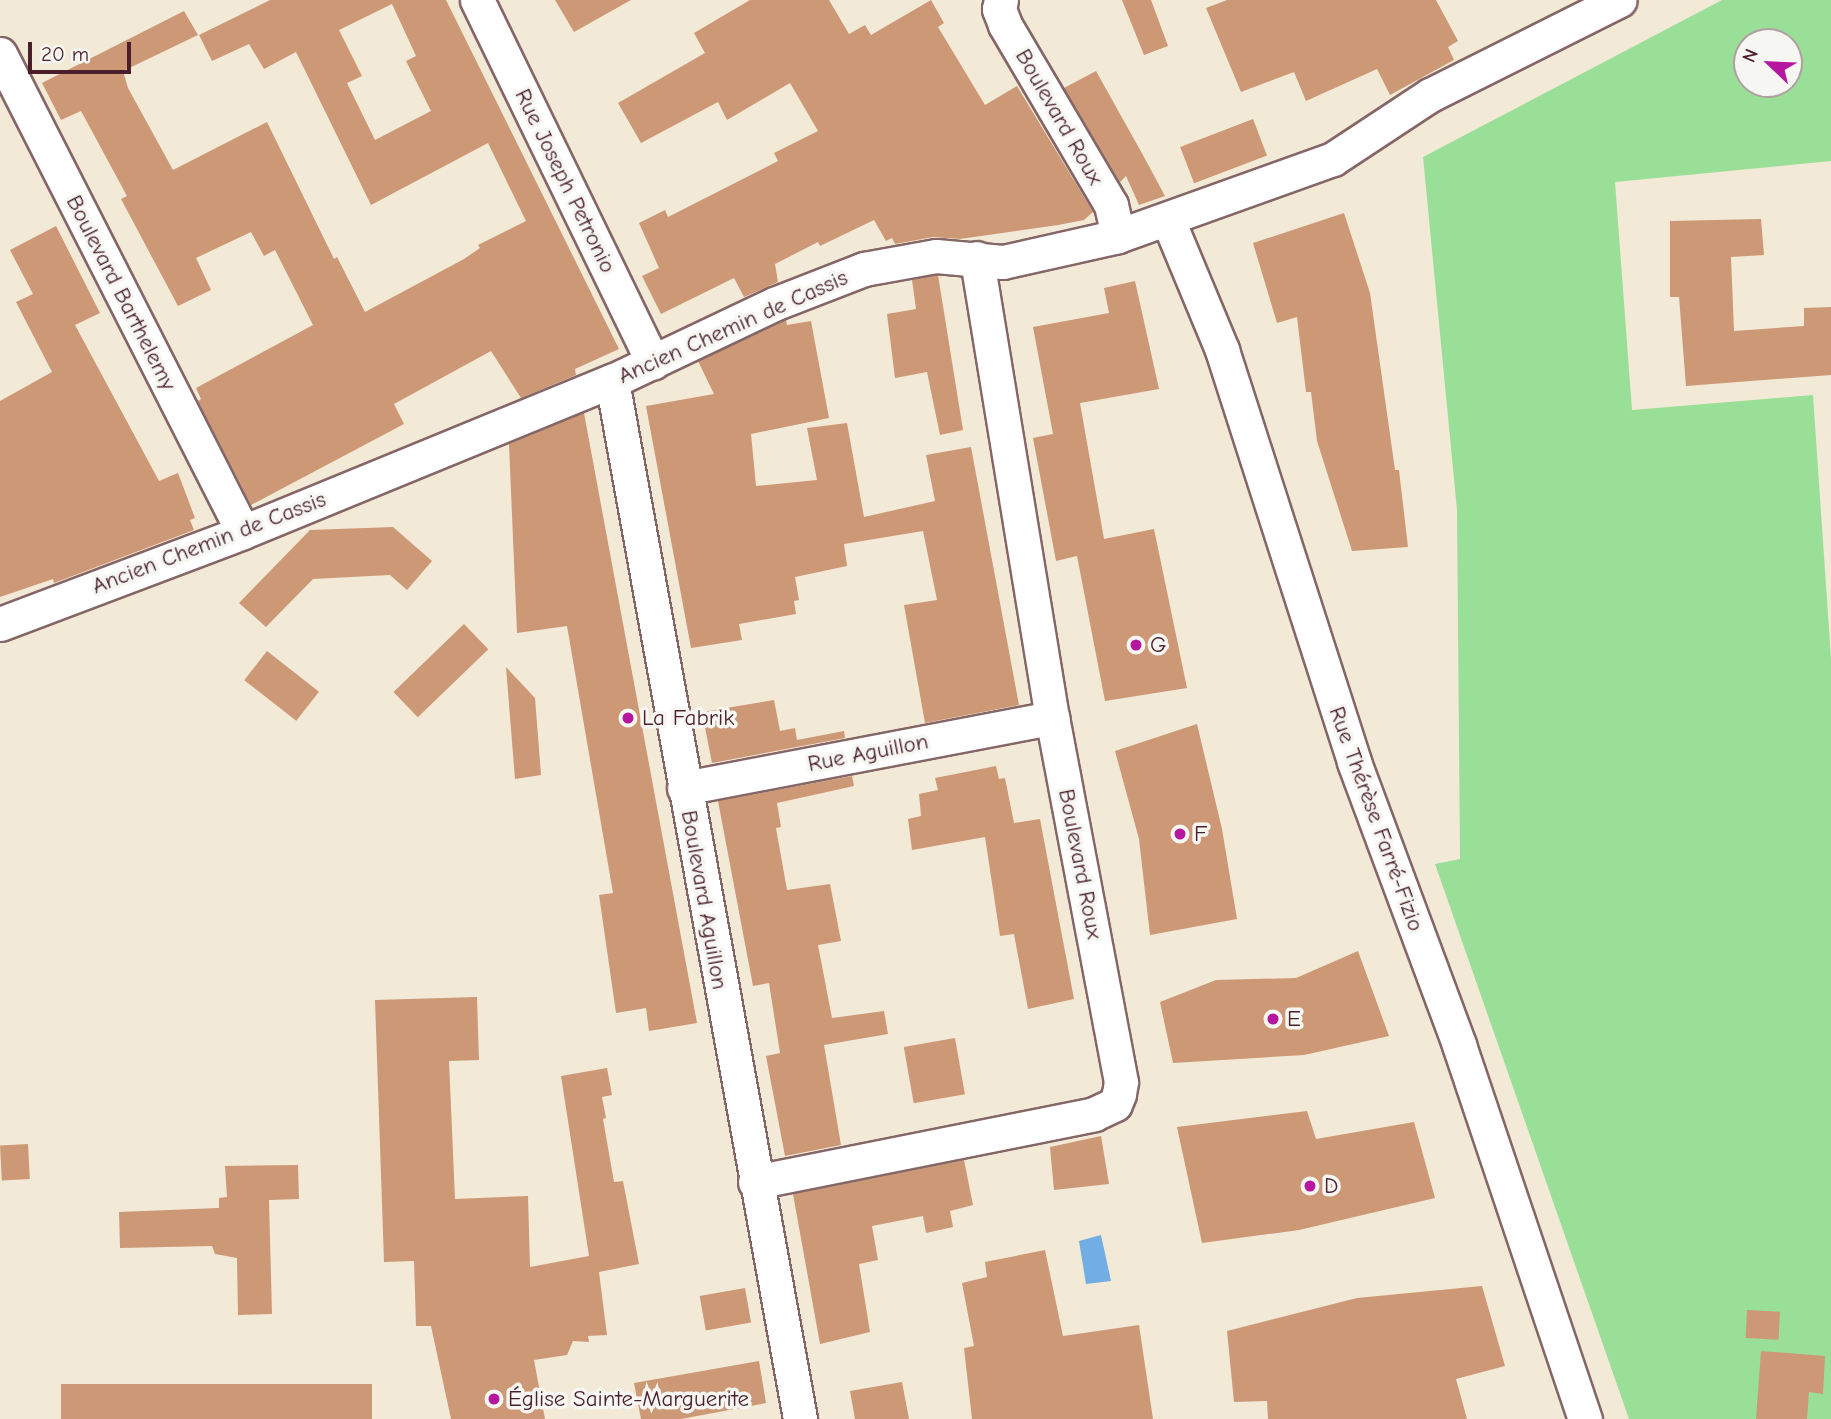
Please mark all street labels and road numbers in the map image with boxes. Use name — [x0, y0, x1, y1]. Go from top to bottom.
street label: Boulevard Roux — [1009, 44, 1109, 190]
street label: Rue Joseph Petronio — [508, 84, 622, 278]
street label: Boulevard Barthelemy — [60, 191, 182, 395]
street label: Ancien Chemin de Cassis — [614, 264, 852, 390]
street label: Ancien Chemin de Cassis — [88, 486, 330, 600]
street label: Rue Thérèse Farré-Fizio — [1322, 703, 1430, 935]
street label: Rue Aguillon — [805, 728, 931, 778]
street label: Boulevard Roux — [1052, 787, 1108, 941]
street label: Boulevard Aguillon — [675, 808, 733, 992]

